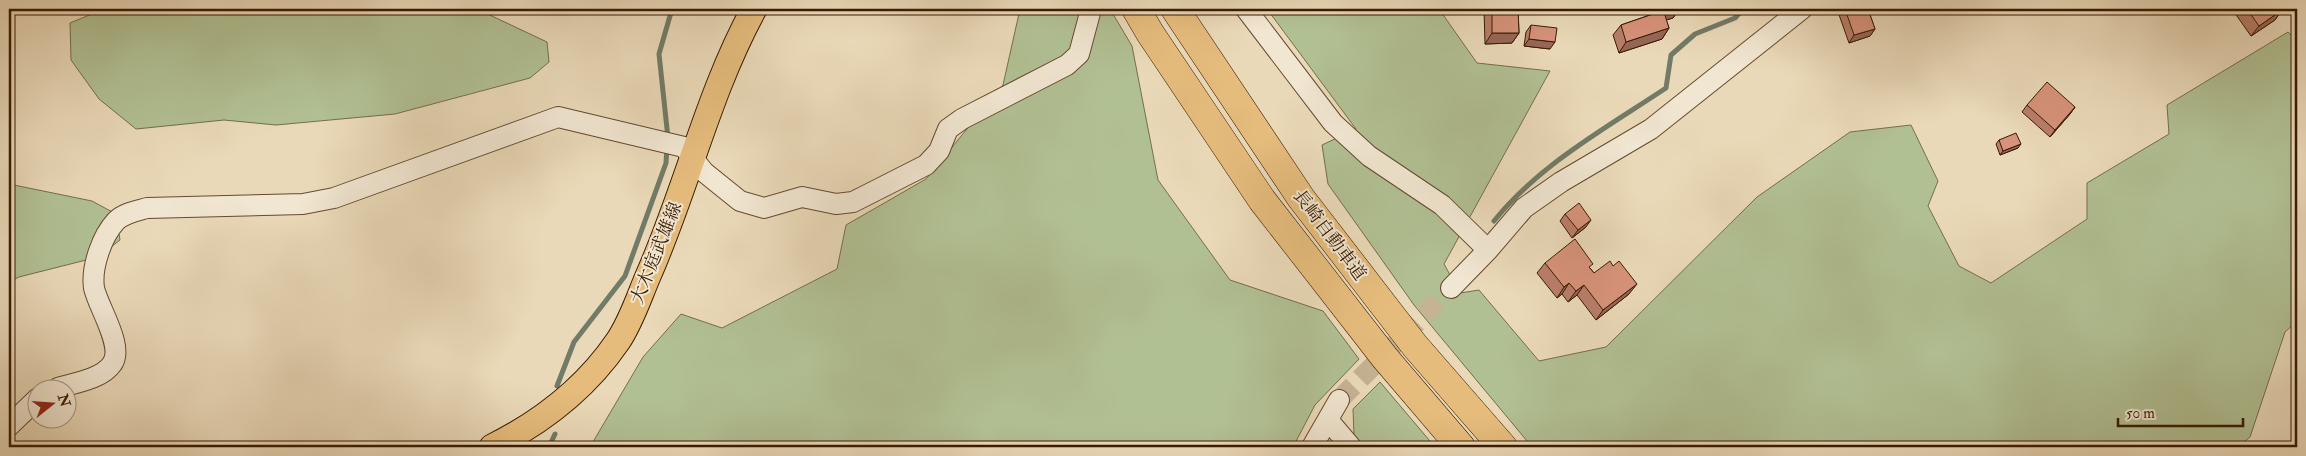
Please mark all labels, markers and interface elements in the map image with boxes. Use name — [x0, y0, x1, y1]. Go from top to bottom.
street label: 長崎自動車道 — [1288, 185, 1371, 285]
street label: 大木庭武雄線 — [626, 199, 687, 308]
north arrow — [28, 378, 78, 428]
text: N — [54, 391, 74, 409]
scale bar — [2118, 396, 2244, 428]
text: 50 m — [2126, 404, 2155, 423]

